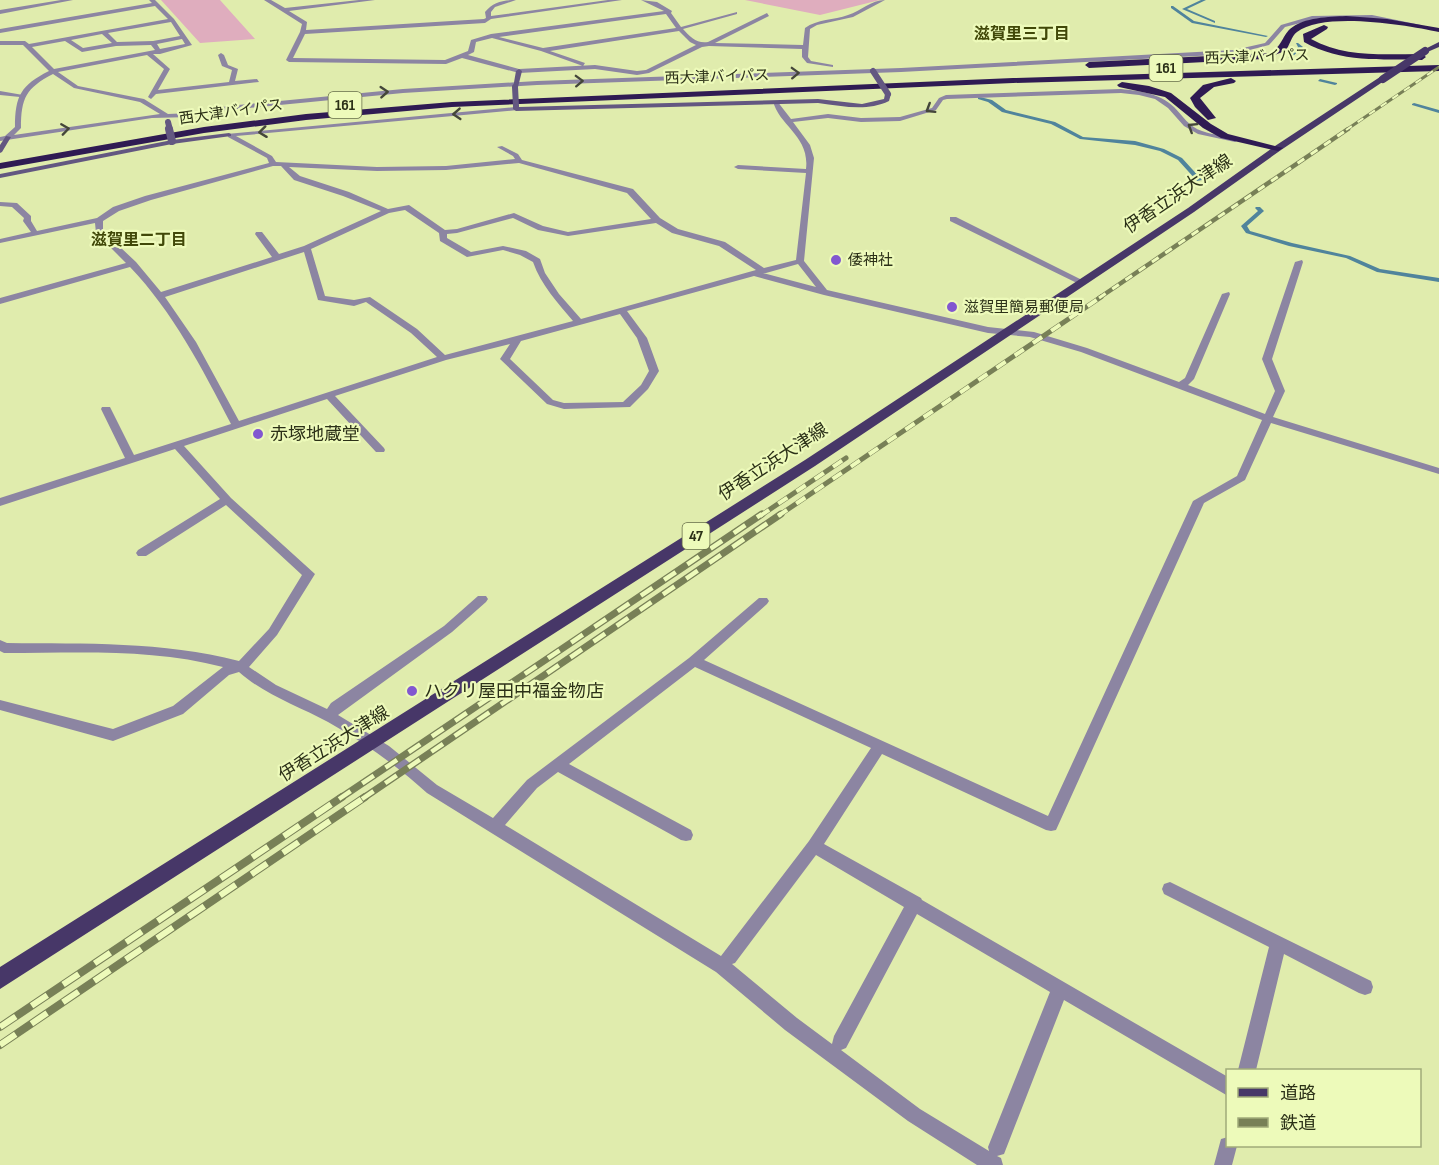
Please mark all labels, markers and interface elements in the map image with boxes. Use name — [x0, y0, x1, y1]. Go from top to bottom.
district label: 滋賀里三丁目 — [974, 25, 1070, 44]
street label: 西大津バイパス — [1204, 46, 1310, 68]
road number: 161 — [1150, 55, 1182, 81]
street label: 西大津バイパス — [664, 66, 770, 88]
one-way arrow — [790, 67, 799, 79]
one-way arrow — [574, 74, 583, 87]
one-way arrow — [380, 86, 389, 99]
road number: 161 — [328, 92, 362, 118]
street label: 西大津バイパス — [178, 95, 284, 129]
one-way arrow — [926, 101, 936, 113]
one-way arrow — [453, 107, 462, 120]
one-way arrow — [61, 123, 70, 135]
one-way arrow — [1188, 123, 1199, 134]
one-way arrow — [259, 125, 268, 137]
street label: 伊香立浜大津線 — [1120, 150, 1236, 238]
district label: 滋賀里二丁目 — [91, 231, 187, 250]
place label: 倭神社 — [848, 251, 893, 270]
marker: 倭神社 — [829, 253, 843, 267]
place label: 滋賀里簡易郵便局 — [964, 298, 1084, 317]
marker: 滋賀里簡易郵便局 — [945, 300, 959, 314]
street label: 伊香立浜大津線 — [714, 419, 832, 505]
place label: 赤塚地蔵堂 — [270, 424, 360, 445]
marker: 赤塚地蔵堂 — [251, 427, 265, 441]
road number: 47 — [682, 523, 710, 549]
place label: ハクリ屋田中福金物店 — [424, 681, 604, 702]
marker: ハクリ屋田中福金物店 — [405, 684, 419, 698]
street label: 伊香立浜大津線 — [275, 702, 393, 786]
legend — [1226, 1069, 1421, 1147]
text: 道路 — [1280, 1083, 1316, 1104]
text: 鉄道 — [1280, 1113, 1316, 1134]

